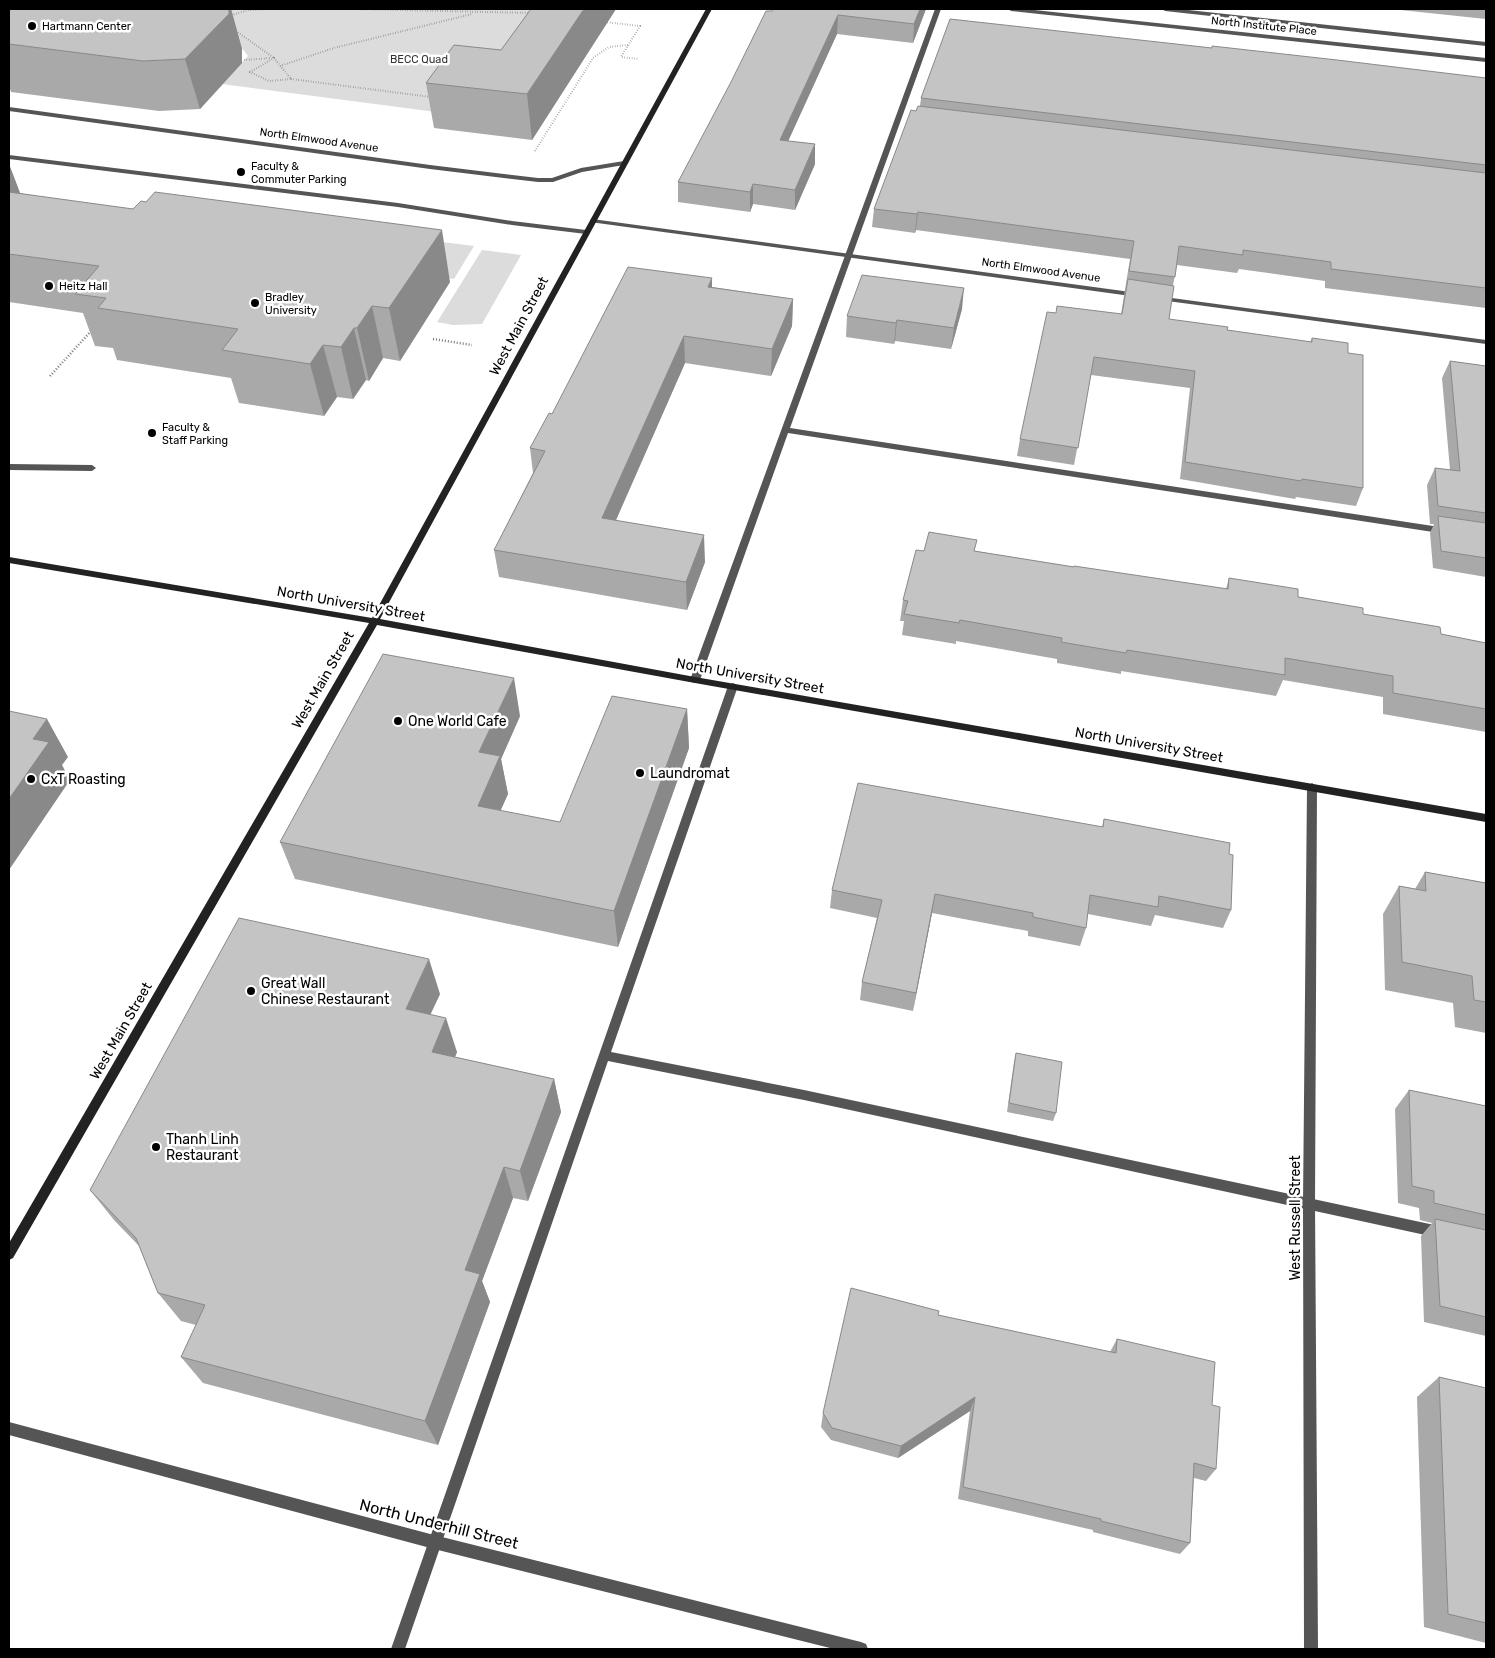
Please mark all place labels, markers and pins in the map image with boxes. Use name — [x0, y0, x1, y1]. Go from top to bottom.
marker: Hartmann Center — [26, 20, 38, 32]
place label: Hartmann Center — [42, 20, 132, 33]
place label: Faculty & Commuter Parking — [251, 160, 347, 186]
marker: Faculty & Commuter Parking — [235, 166, 247, 178]
marker: Heitz Hall — [43, 280, 55, 292]
place label: Heitz Hall — [59, 280, 108, 293]
place label: Bradley University — [265, 291, 317, 317]
marker: Bradley University — [249, 297, 261, 309]
place label: Faculty & Staff Parking — [162, 421, 228, 447]
marker: Faculty & Staff Parking — [146, 427, 158, 439]
place label: One World Cafe — [408, 713, 507, 730]
marker: One World Cafe — [392, 715, 404, 727]
place label: Laundromat — [650, 765, 730, 782]
marker: Laundromat — [634, 767, 646, 779]
place label: CxT Roasting — [41, 771, 126, 788]
marker: CxT Roasting — [25, 773, 37, 785]
place label: Great Wall Chinese Restaurant — [261, 975, 390, 1008]
marker: Great Wall Chinese Restaurant — [245, 985, 257, 997]
place label: Thanh Linh Restaurant — [166, 1131, 239, 1164]
marker: Thanh Linh Restaurant — [150, 1141, 162, 1153]

